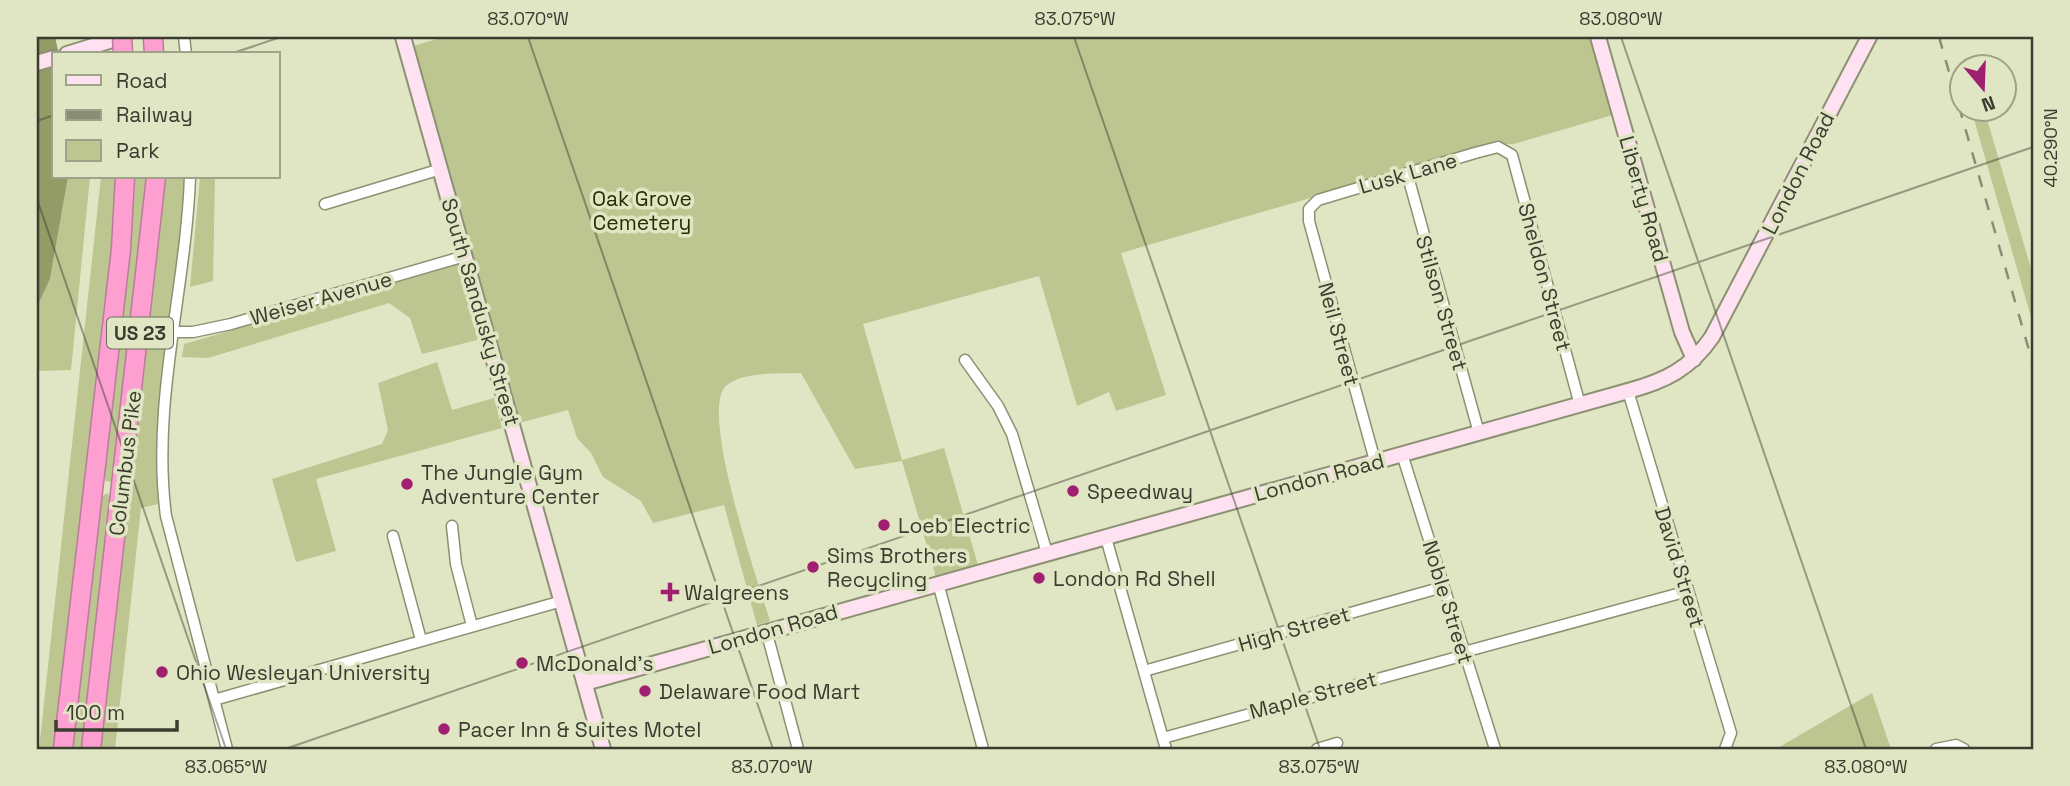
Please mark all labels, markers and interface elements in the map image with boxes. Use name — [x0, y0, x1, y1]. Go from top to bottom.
text: 83.070°W — [487, 7, 569, 30]
text: 83.075°W — [1034, 7, 1116, 30]
text: 83.080°W — [1579, 7, 1663, 30]
legend — [52, 52, 280, 178]
north arrow — [1948, 52, 2018, 122]
text: Road — [116, 67, 168, 94]
text: N — [1978, 90, 1998, 117]
text: Railway — [116, 101, 193, 128]
street label: London Road — [1756, 107, 1840, 239]
text: 40.290°N — [2039, 108, 2062, 188]
street label: Liberty Road — [1613, 133, 1675, 265]
text: Park — [116, 137, 160, 164]
street label: Lusk Lane — [1356, 146, 1460, 200]
park label: Oak Grove Cemetery — [592, 185, 692, 236]
street label: South Sandusky Street — [436, 195, 526, 429]
street label: Sheldon Street — [1512, 200, 1578, 354]
street label: Stilson Street — [1410, 232, 1474, 374]
street label: Weiser Avenue — [247, 265, 395, 331]
street label: Neil Street — [1312, 279, 1366, 389]
road number: US 23 — [107, 318, 173, 348]
street label: Columbus Pike — [103, 389, 147, 537]
street label: London Road — [1251, 447, 1387, 507]
place label: The Jungle Gym Adventure Center — [421, 459, 600, 510]
marker: The Jungle Gym Adventure Center — [399, 476, 415, 492]
place label: Speedway — [1087, 478, 1193, 505]
marker: Speedway — [1065, 483, 1081, 499]
street label: David Street — [1649, 503, 1711, 631]
place label: Loeb Electric — [898, 512, 1031, 539]
marker: Loeb Electric — [876, 517, 892, 533]
street label: Noble Street — [1416, 537, 1480, 667]
place label: Sims Brothers Recycling — [827, 542, 967, 593]
marker: Sims Brothers Recycling — [805, 559, 821, 575]
place label: London Rd Shell — [1053, 565, 1216, 592]
marker: London Rd Shell — [1031, 570, 1047, 586]
place label: Walgreens — [684, 579, 789, 606]
marker: Walgreens — [662, 584, 678, 600]
street label: London Road — [705, 598, 841, 660]
street label: High Street — [1235, 600, 1353, 658]
place label: McDonald's — [536, 650, 654, 677]
marker: McDonald's — [514, 655, 530, 671]
place label: Ohio Wesleyan University — [176, 659, 430, 686]
marker: Ohio Wesleyan University — [154, 664, 170, 680]
street label: Maple Street — [1246, 665, 1380, 725]
place label: Delaware Food Mart — [659, 678, 860, 705]
marker: Delaware Food Mart — [637, 683, 653, 699]
scale bar — [56, 688, 177, 732]
text: 100 m — [66, 699, 125, 726]
place label: Pacer Inn & Suites Motel — [458, 716, 701, 743]
marker: Pacer Inn & Suites Motel — [436, 721, 452, 737]
text: 83.065°W — [185, 755, 267, 778]
text: 83.070°W — [731, 755, 813, 778]
text: 83.075°W — [1278, 755, 1360, 778]
text: 83.080°W — [1824, 755, 1908, 778]

